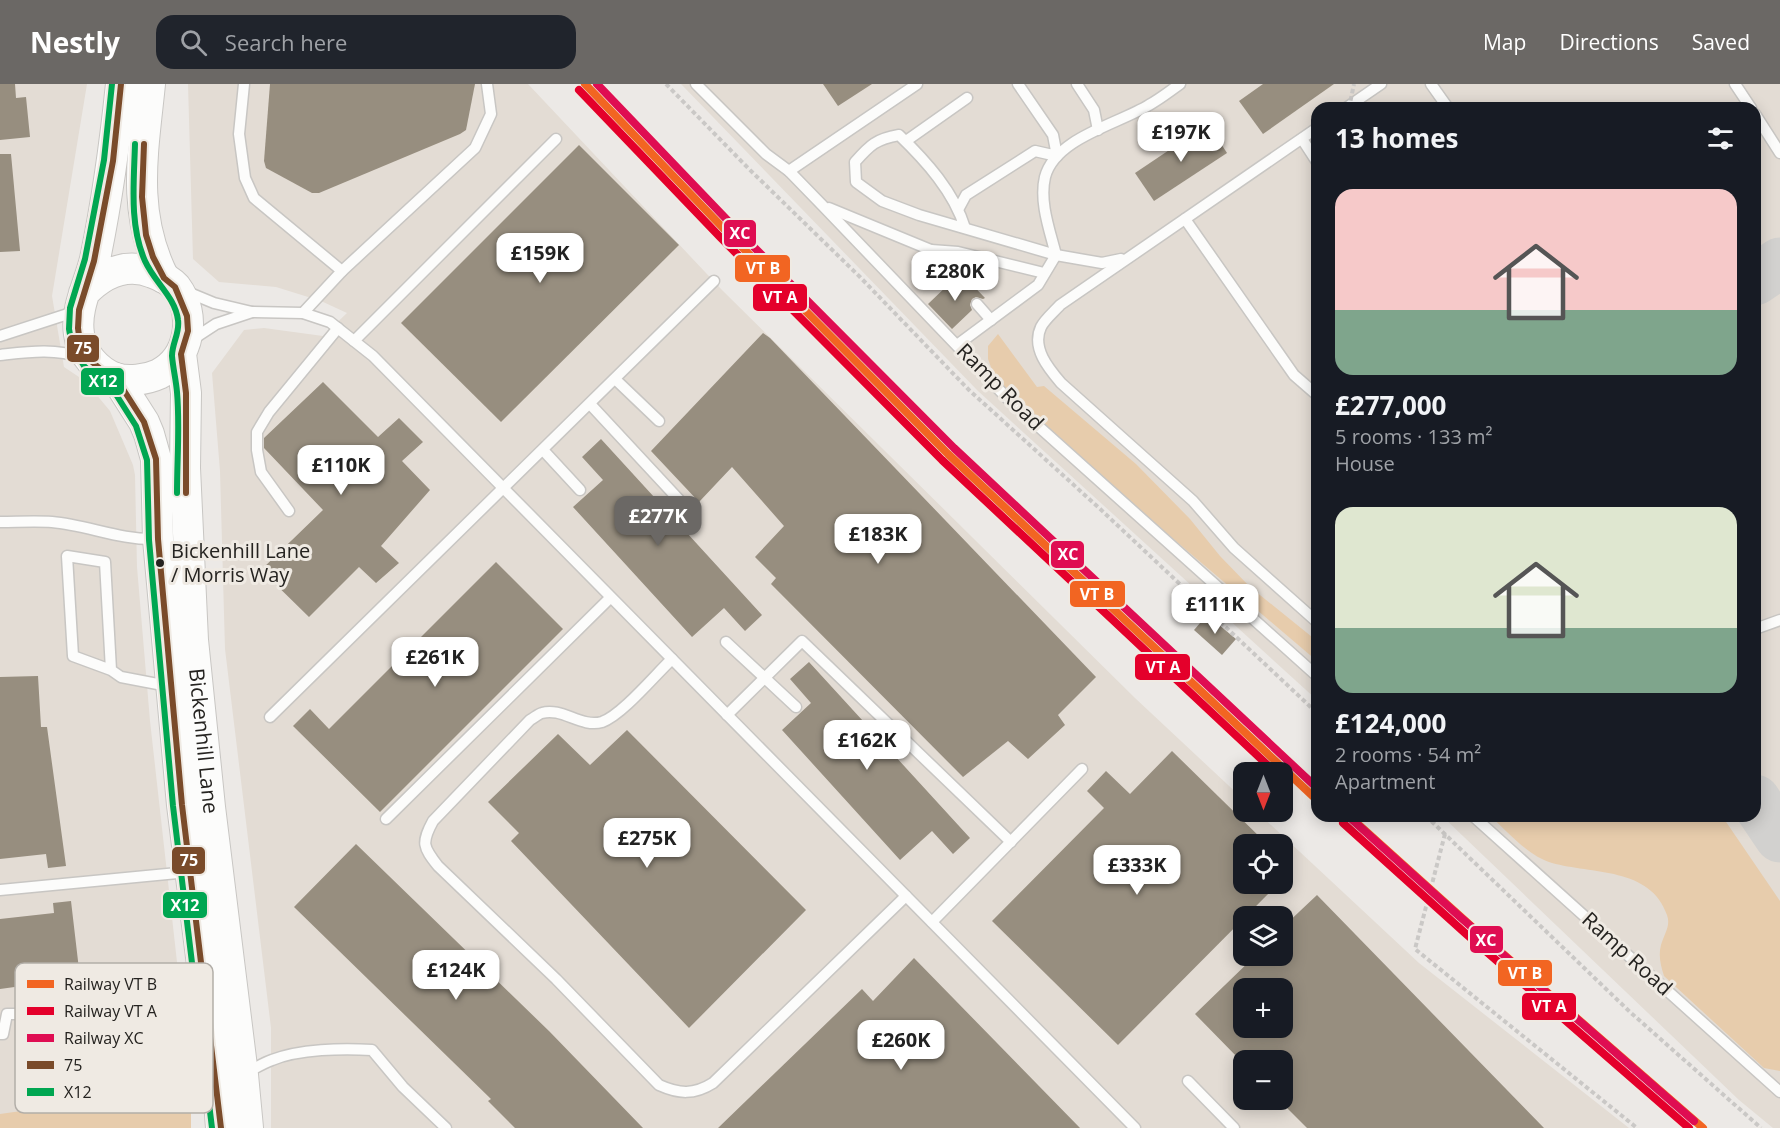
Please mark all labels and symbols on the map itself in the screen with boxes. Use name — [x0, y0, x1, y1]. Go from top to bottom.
pin: £197K — [1139, 112, 1223, 163]
line badge: XC — [723, 219, 757, 248]
text: XC — [730, 222, 750, 244]
pin: £159K — [498, 233, 582, 284]
pin: £280K — [913, 251, 997, 302]
line badge: VT B — [734, 254, 791, 283]
text: VT B — [746, 257, 780, 279]
line badge: VT A — [752, 283, 808, 312]
text: VT A — [763, 286, 798, 308]
line badge: 75 — [66, 334, 100, 363]
text: 75 — [74, 337, 92, 359]
street label: Ramp Road — [951, 337, 1050, 436]
line badge: X12 — [80, 367, 125, 396]
text: X12 — [89, 370, 117, 392]
pin: £110K — [299, 445, 383, 496]
pin: £277K — [616, 496, 700, 547]
pin: £183K — [836, 514, 920, 565]
place label: Bickenhill Lane / Morris Way — [171, 537, 310, 588]
line badge: XC — [1050, 540, 1085, 569]
text: XC — [1058, 543, 1078, 565]
marker: Bickenhill Lane / Morris Way — [154, 557, 166, 569]
line badge: VT B — [1069, 580, 1126, 608]
text: VT B — [1080, 583, 1114, 605]
pin: £111K — [1173, 584, 1257, 635]
pin: £261K — [393, 637, 477, 688]
line badge: VT A — [1134, 653, 1191, 681]
text: VT A — [1146, 656, 1181, 678]
street label: Bickenhill Lane — [183, 667, 226, 815]
pin: £162K — [825, 720, 909, 771]
north arrow — [1233, 762, 1293, 822]
pin: £275K — [605, 818, 689, 869]
pin: £333K — [1095, 845, 1179, 896]
line badge: 75 — [171, 846, 206, 875]
text: 75 — [180, 849, 198, 871]
line badge: X12 — [162, 891, 208, 919]
text: X12 — [171, 894, 199, 916]
street label: Ramp Road — [1576, 905, 1679, 1001]
line badge: XC — [1469, 925, 1504, 954]
text: XC — [1476, 929, 1496, 951]
pin: £124K — [414, 950, 498, 1001]
line badge: VT B — [1497, 959, 1553, 987]
text: VT B — [1508, 962, 1542, 984]
legend — [15, 963, 213, 1113]
text: Railway VT B — [64, 973, 157, 995]
line badge: VT A — [1521, 992, 1577, 1021]
text: VT A — [1532, 995, 1567, 1017]
text: Railway VT A — [64, 1000, 158, 1022]
pin: £260K — [859, 1020, 943, 1071]
text: Railway XC — [64, 1027, 144, 1049]
text: 75 — [64, 1054, 82, 1076]
text: X12 — [64, 1081, 92, 1103]

